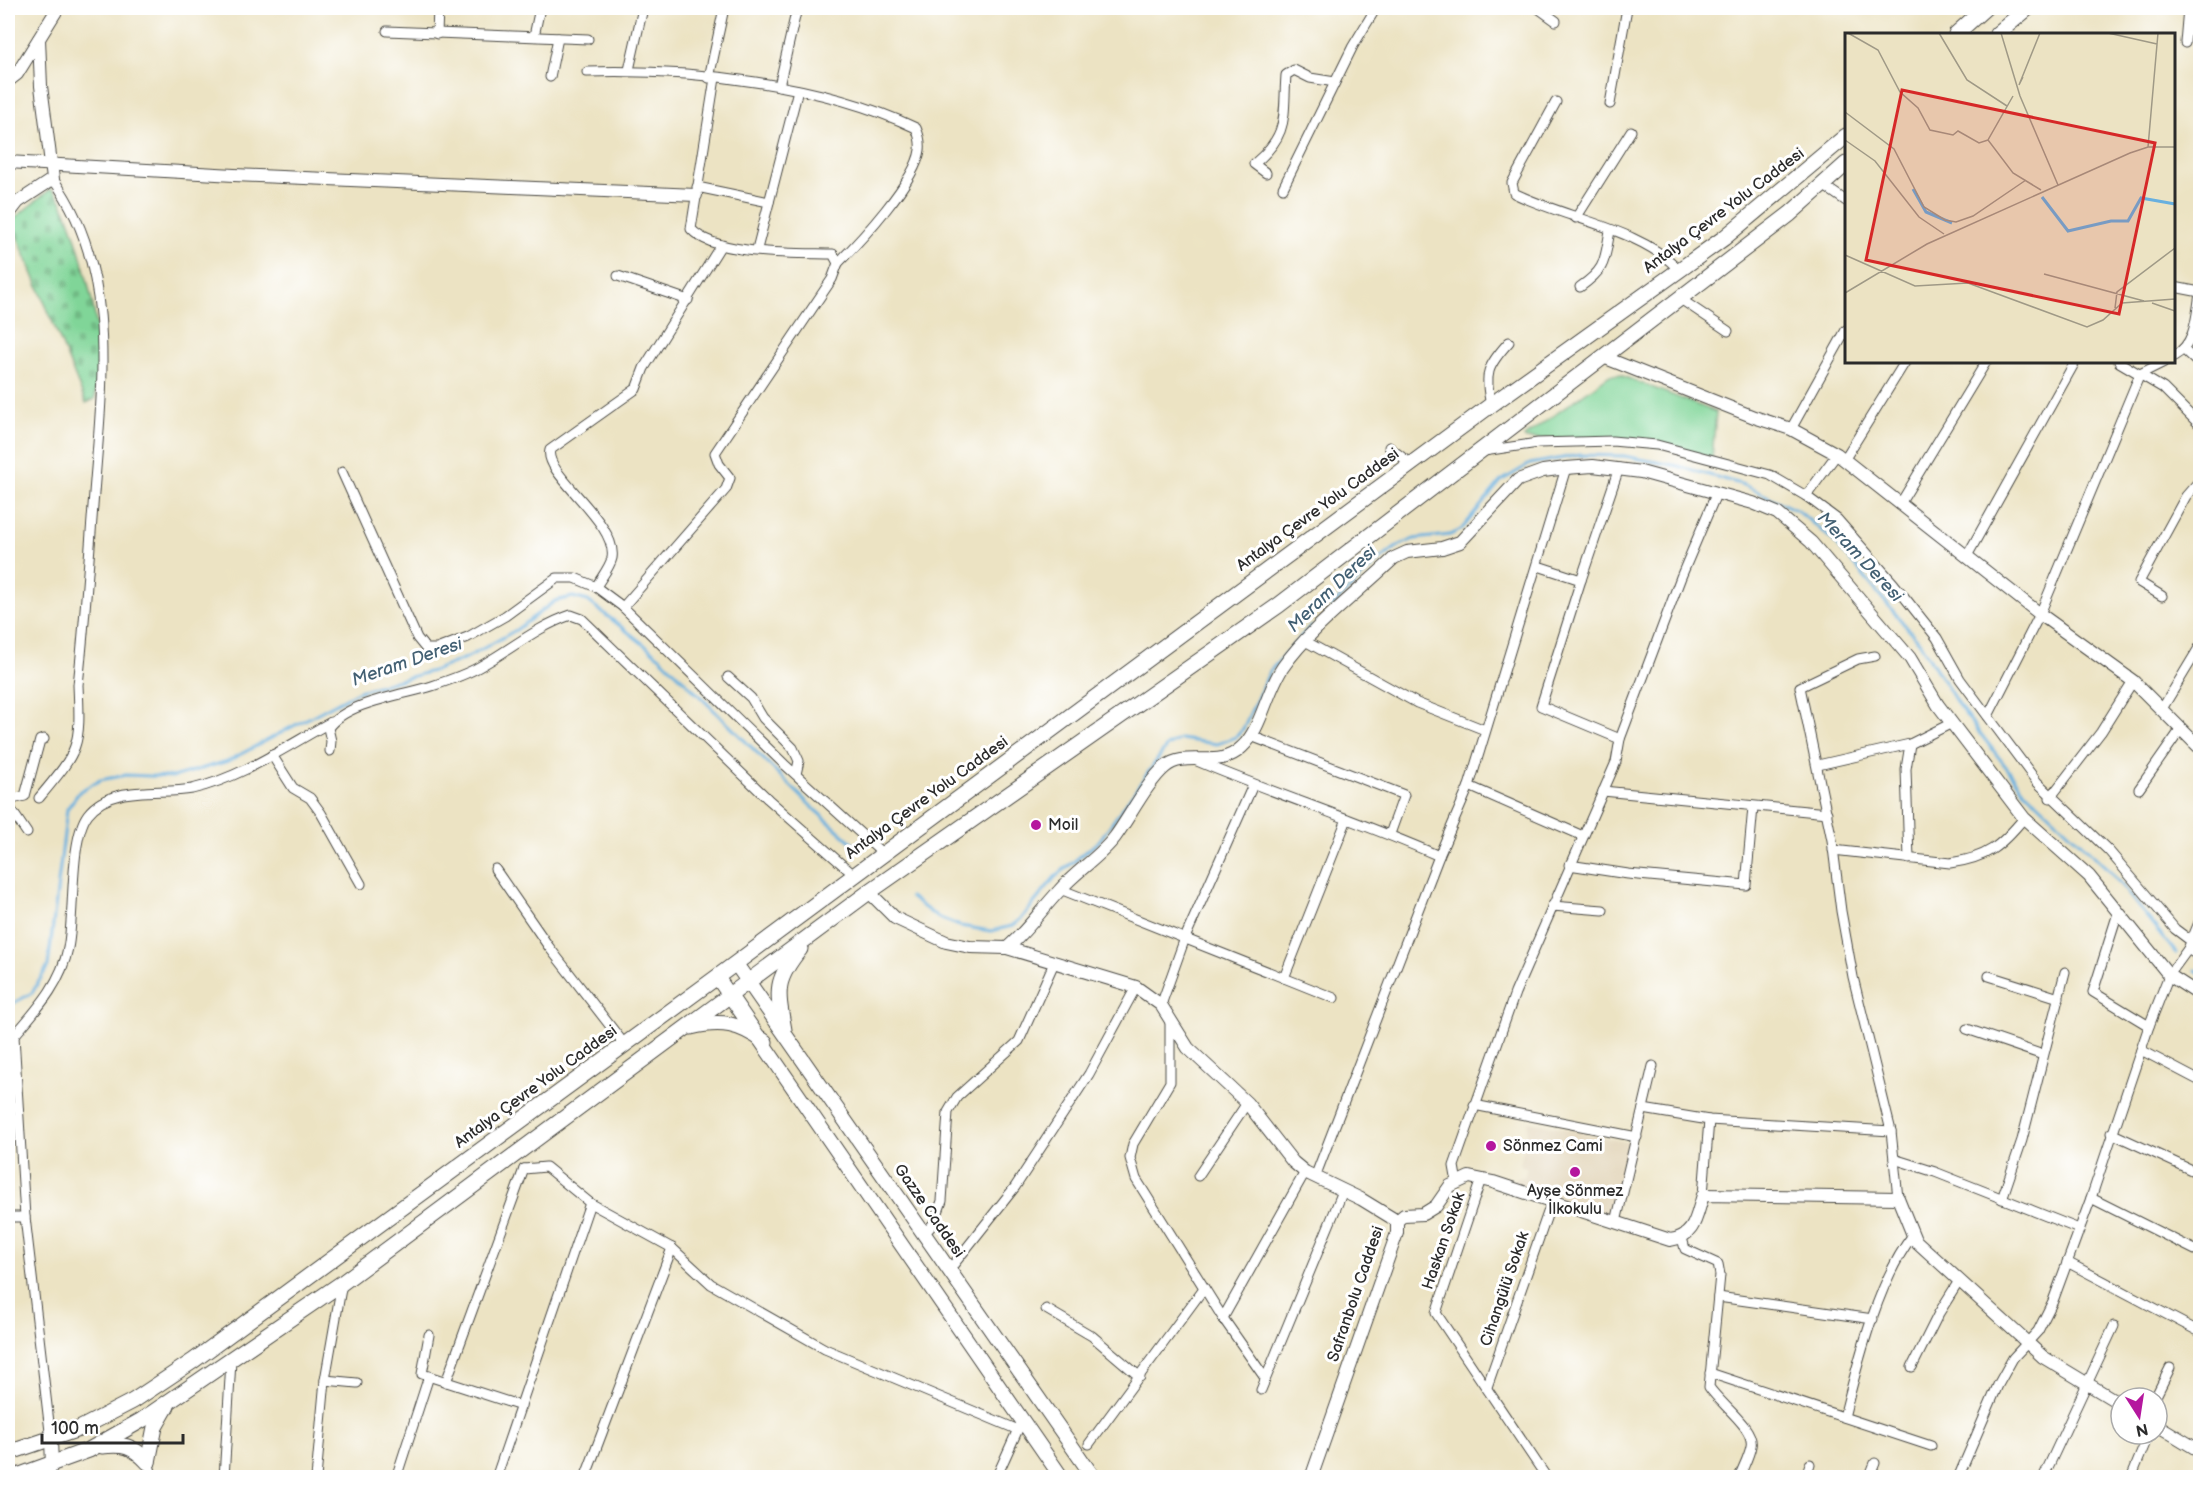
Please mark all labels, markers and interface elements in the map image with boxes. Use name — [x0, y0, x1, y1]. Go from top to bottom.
inset map — [1845, 33, 2175, 363]
street label: Antalya Çevre Yolu Caddesi — [1640, 144, 1808, 278]
street label: Antalya Çevre Yolu Caddesi — [1233, 445, 1403, 575]
water label: Meram Deresi — [1813, 508, 1908, 607]
water label: Meram Deresi — [1283, 541, 1382, 637]
water label: Meram Deresi — [349, 633, 466, 691]
street label: Antalya Çevre Yolu Caddesi — [842, 733, 1012, 863]
place label: Moil — [1048, 816, 1078, 835]
marker: Moil — [1029, 818, 1043, 832]
street label: Antalya Çevre Yolu Caddesi — [451, 1022, 621, 1152]
place label: Sönmez Cami — [1503, 1137, 1603, 1156]
marker: Sönmez Cami — [1484, 1139, 1498, 1153]
street label: Gazze Caddesi — [890, 1161, 968, 1261]
marker: Ayşe Sönmez İlkokulu — [1568, 1165, 1582, 1179]
place label: Ayşe Sönmez İlkokulu — [1527, 1182, 1623, 1219]
street label: Haskan Sokak — [1418, 1190, 1470, 1292]
street label: Safranbolu Caddesi — [1324, 1224, 1388, 1364]
street label: Cihangülü Sokak — [1476, 1229, 1534, 1349]
north arrow — [2109, 1386, 2169, 1446]
scale bar — [42, 1407, 183, 1445]
text: 100 m — [51, 1418, 99, 1439]
text: N — [2134, 1419, 2150, 1440]

